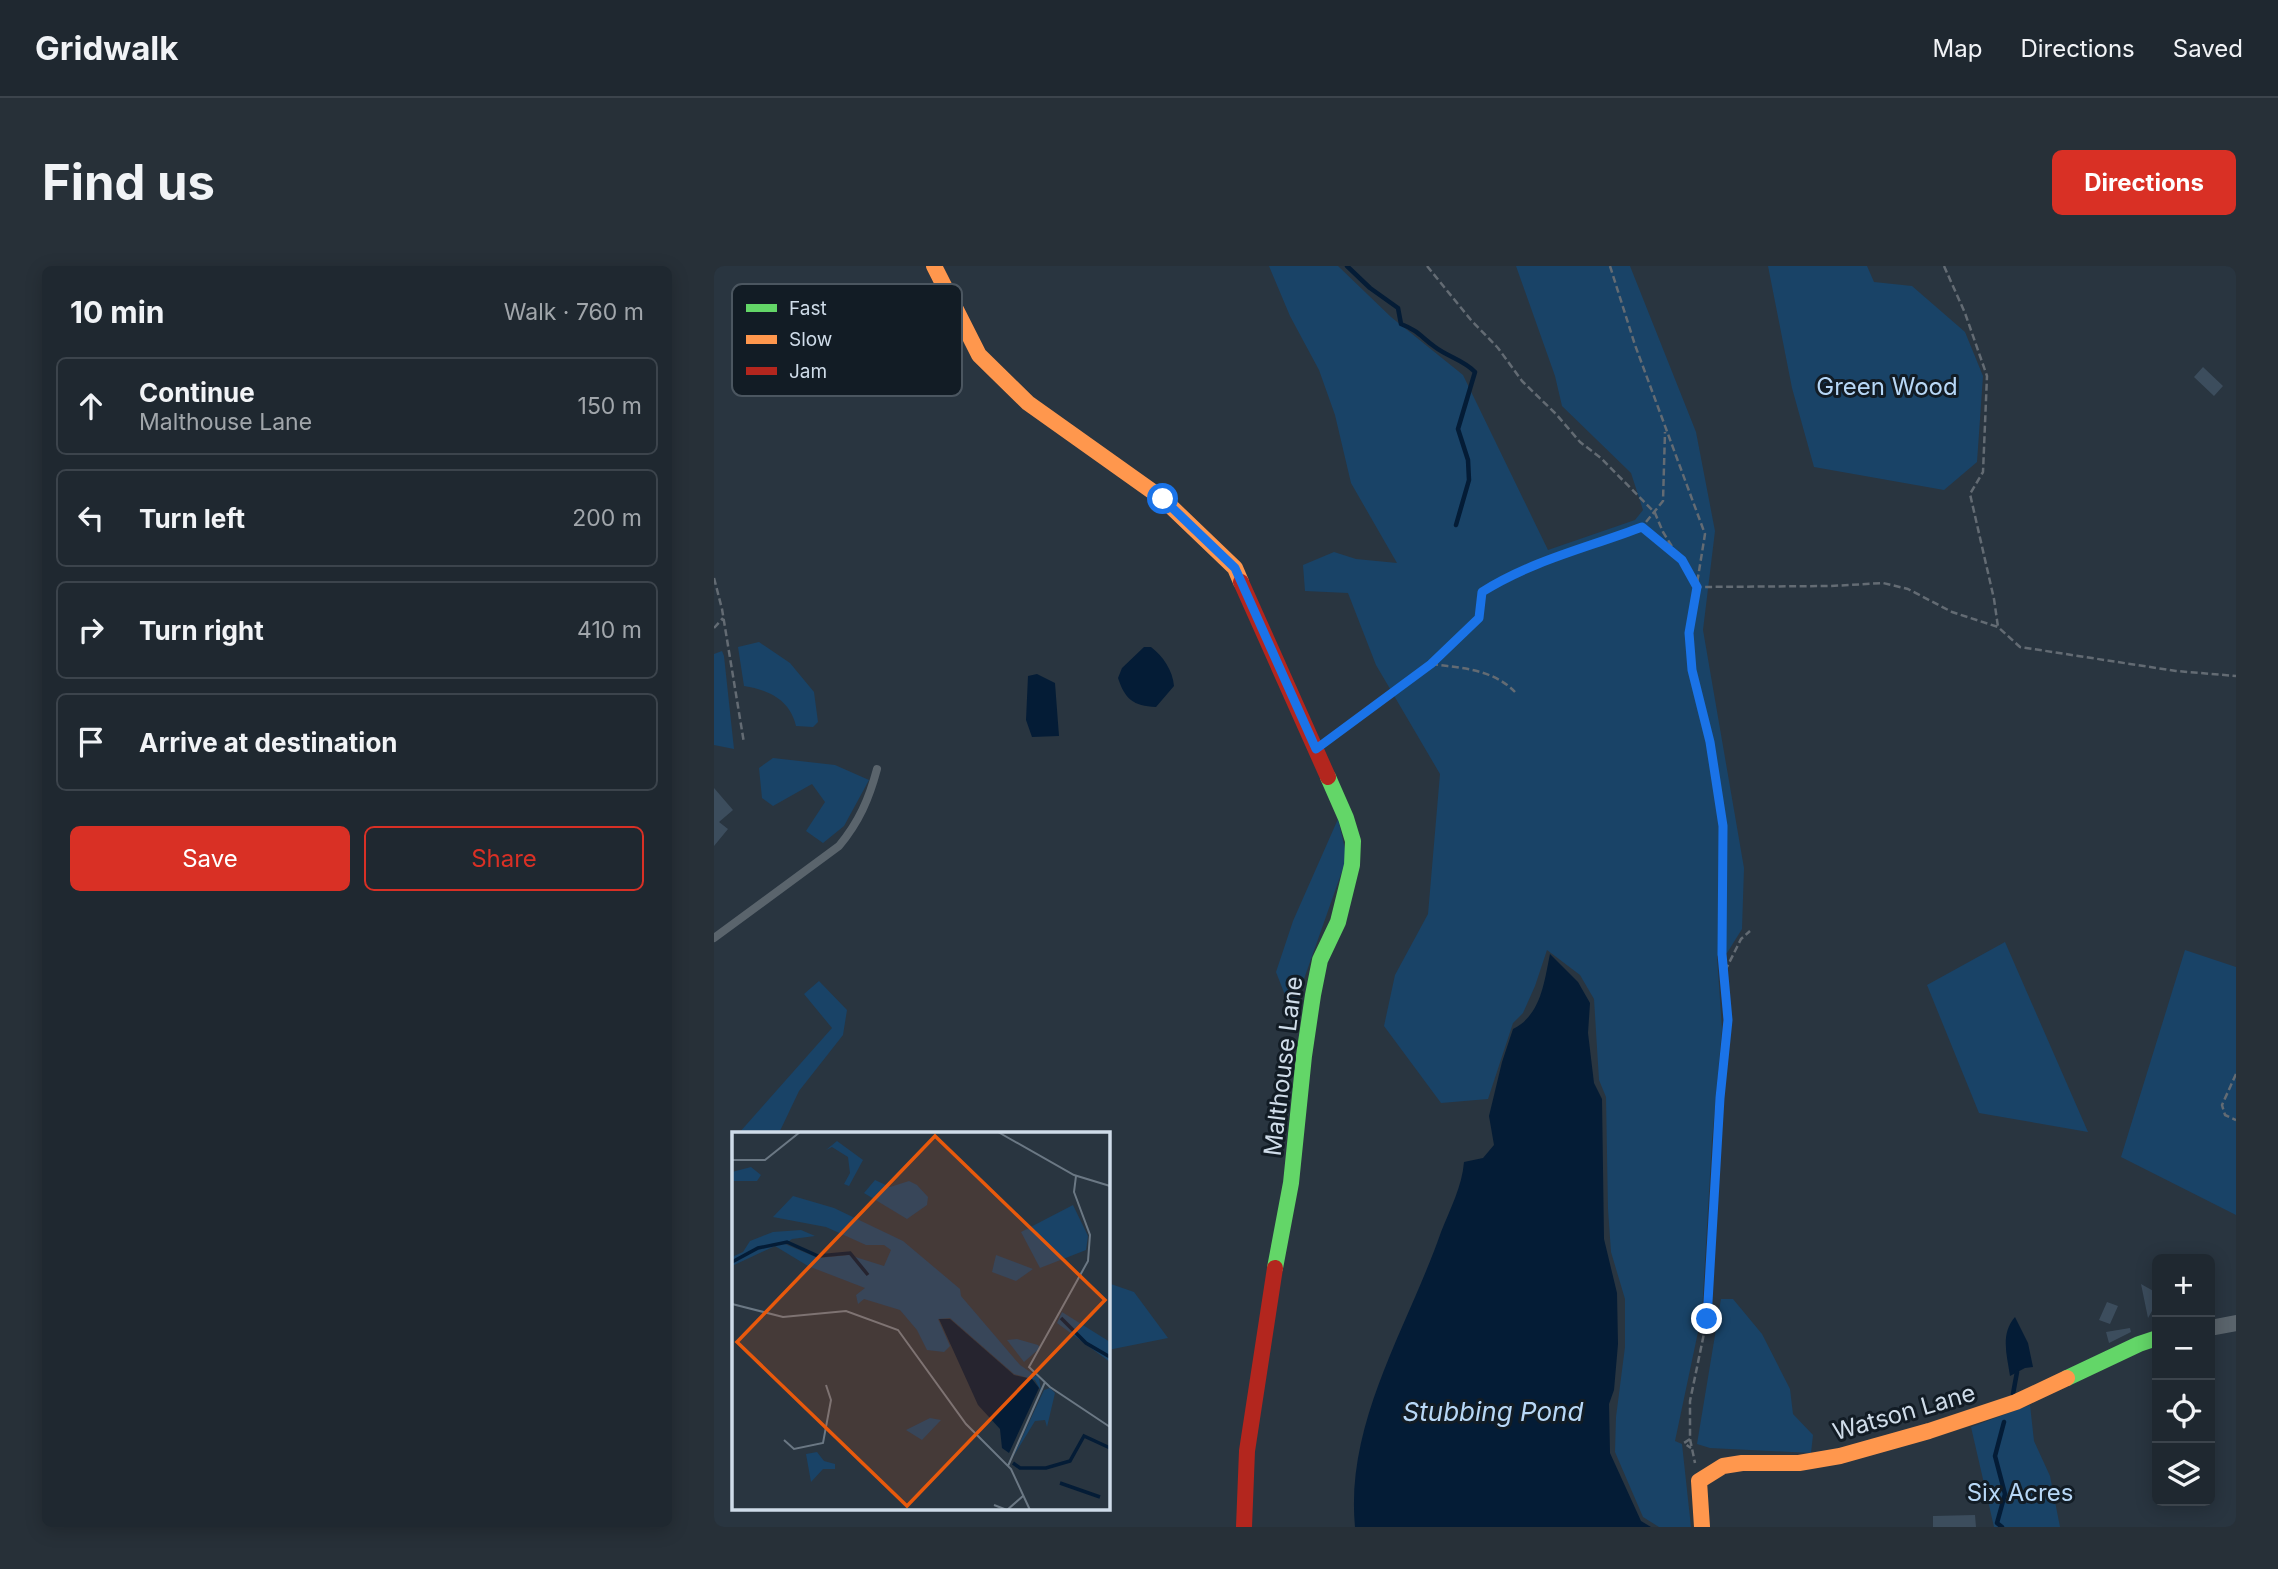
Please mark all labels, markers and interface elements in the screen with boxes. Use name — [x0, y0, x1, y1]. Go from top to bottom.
text: Gridwalk — [35, 28, 178, 68]
text: Map — [1933, 34, 1982, 63]
text: Directions — [2020, 34, 2135, 63]
text: Saved — [2173, 34, 2243, 63]
button: Directions — [2052, 150, 2236, 215]
text: Find us — [42, 153, 215, 212]
legend — [732, 284, 962, 396]
text: 10 min — [70, 294, 164, 330]
text: Fast — [789, 297, 827, 320]
text: Walk · 760 m — [504, 298, 644, 326]
text: Slow — [789, 328, 832, 351]
text: Jam — [789, 360, 827, 383]
park label: Green Wood — [1816, 372, 1958, 401]
text: Continue — [139, 377, 255, 408]
icon: ahead — [72, 387, 110, 425]
text: 150 m — [578, 392, 642, 420]
text: Malthouse Lane — [139, 408, 312, 436]
route start — [1147, 483, 1178, 514]
icon: left — [72, 499, 110, 537]
text: Turn left — [139, 503, 245, 534]
text: 200 m — [572, 504, 642, 532]
icon: right — [72, 611, 110, 649]
text: Turn right — [139, 615, 264, 646]
text: 410 m — [577, 616, 642, 644]
icon: arrive — [72, 723, 110, 761]
text: Arrive at destination — [139, 727, 398, 758]
button: Save — [70, 826, 350, 891]
button: Share — [364, 826, 644, 891]
street label: Malthouse Lane — [1258, 975, 1308, 1157]
inset map — [732, 1132, 1110, 1510]
map controls — [2152, 1254, 2215, 1506]
button: + — [2152, 1254, 2215, 1317]
route end — [1691, 1303, 1722, 1334]
button: − — [2152, 1317, 2215, 1380]
street label: Watson Lane — [1829, 1378, 1979, 1446]
button: locate — [2152, 1380, 2215, 1443]
water label: Stubbing Pond — [1403, 1396, 1583, 1427]
button: layers — [2152, 1443, 2215, 1506]
park label: Six Acres — [1967, 1478, 2073, 1507]

